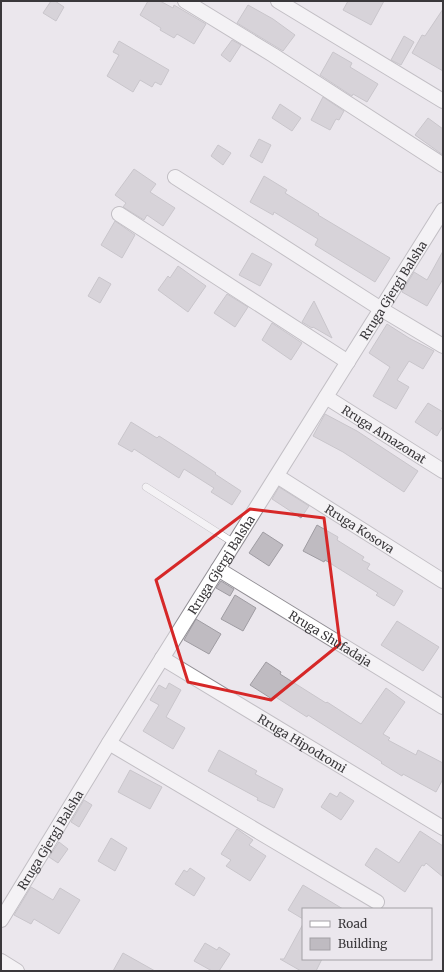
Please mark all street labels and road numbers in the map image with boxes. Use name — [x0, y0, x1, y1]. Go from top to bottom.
street label: Rruga Gjergj Balsha — [356, 237, 430, 342]
street label: Rruga Amazonat — [339, 402, 430, 466]
street label: Rruga Kosova — [322, 501, 398, 556]
street label: Rruga Gjergj Balsha — [184, 512, 258, 617]
street label: Rruga Shufadaja — [286, 607, 375, 669]
street label: Rruga Hipodromi — [255, 710, 350, 776]
street label: Rruga Gjergj Balsha — [14, 787, 86, 892]

